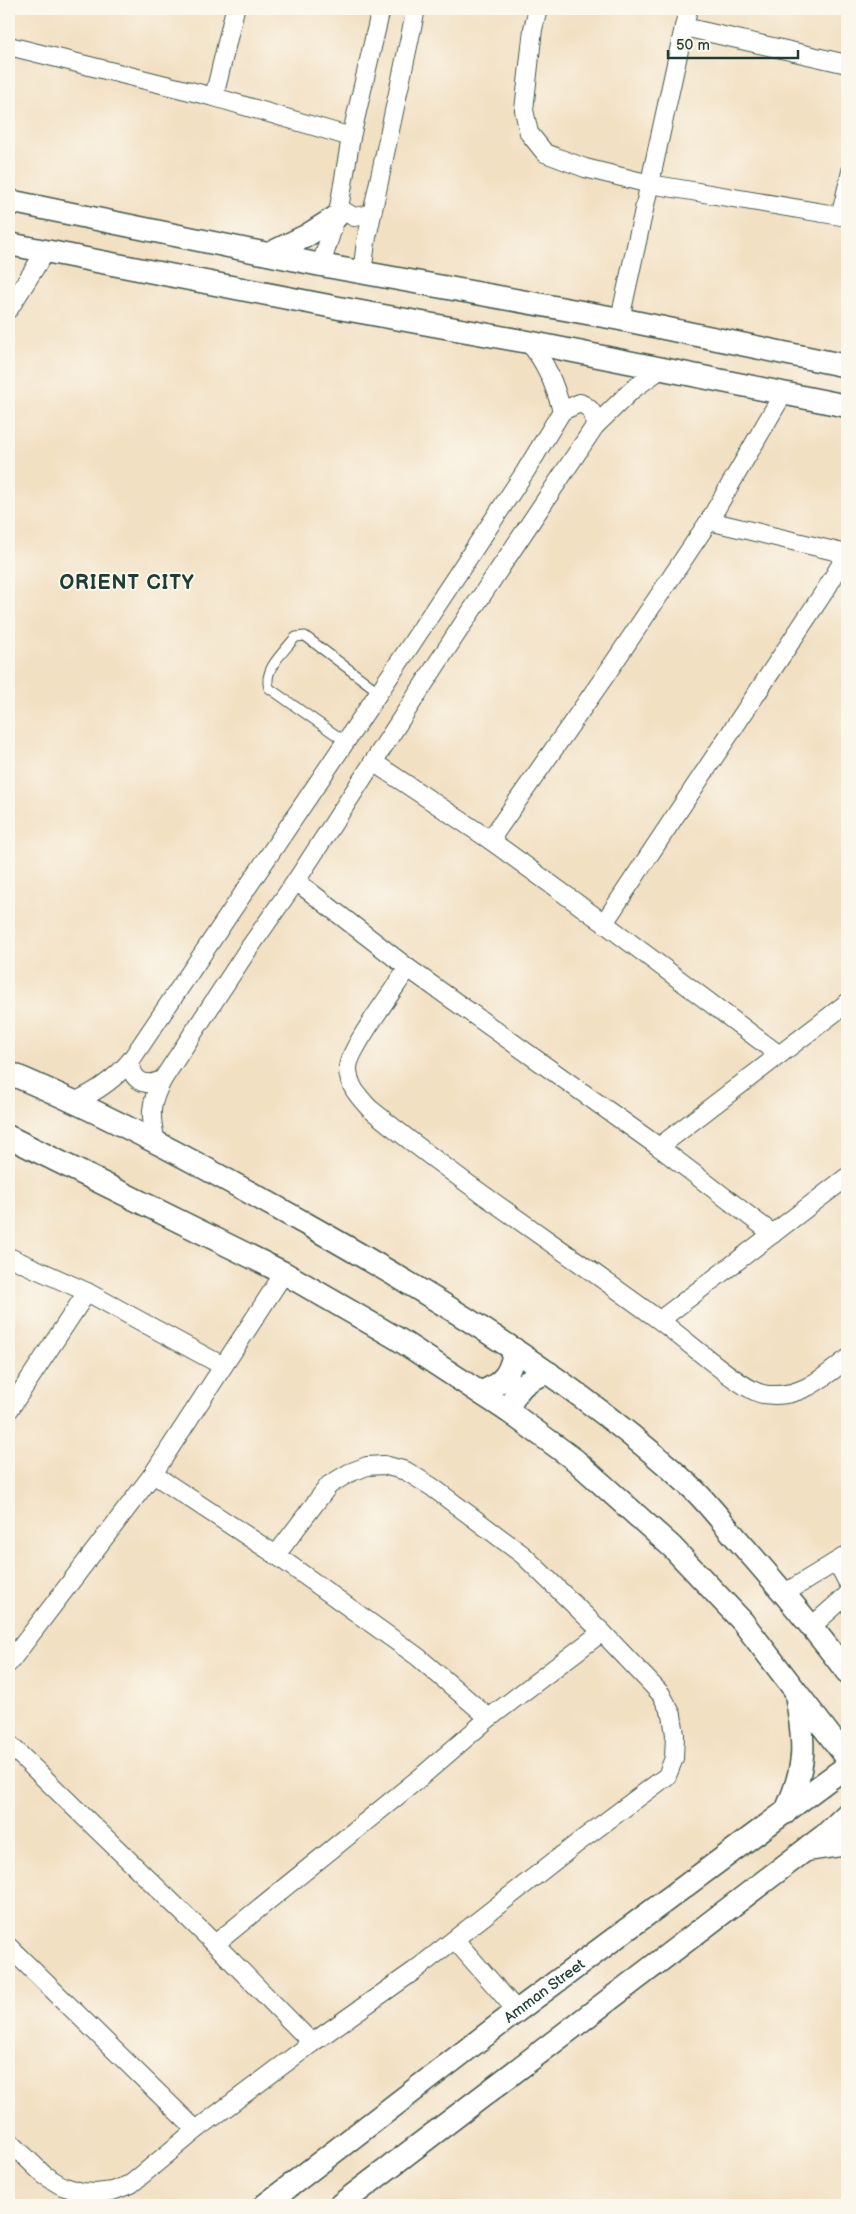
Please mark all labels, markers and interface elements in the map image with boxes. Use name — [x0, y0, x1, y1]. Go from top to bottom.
scale bar — [668, 28, 798, 60]
text: 50 m — [676, 36, 710, 55]
district label: ORIENT CITY — [59, 571, 195, 595]
street label: Amman Street — [500, 1955, 589, 2027]

